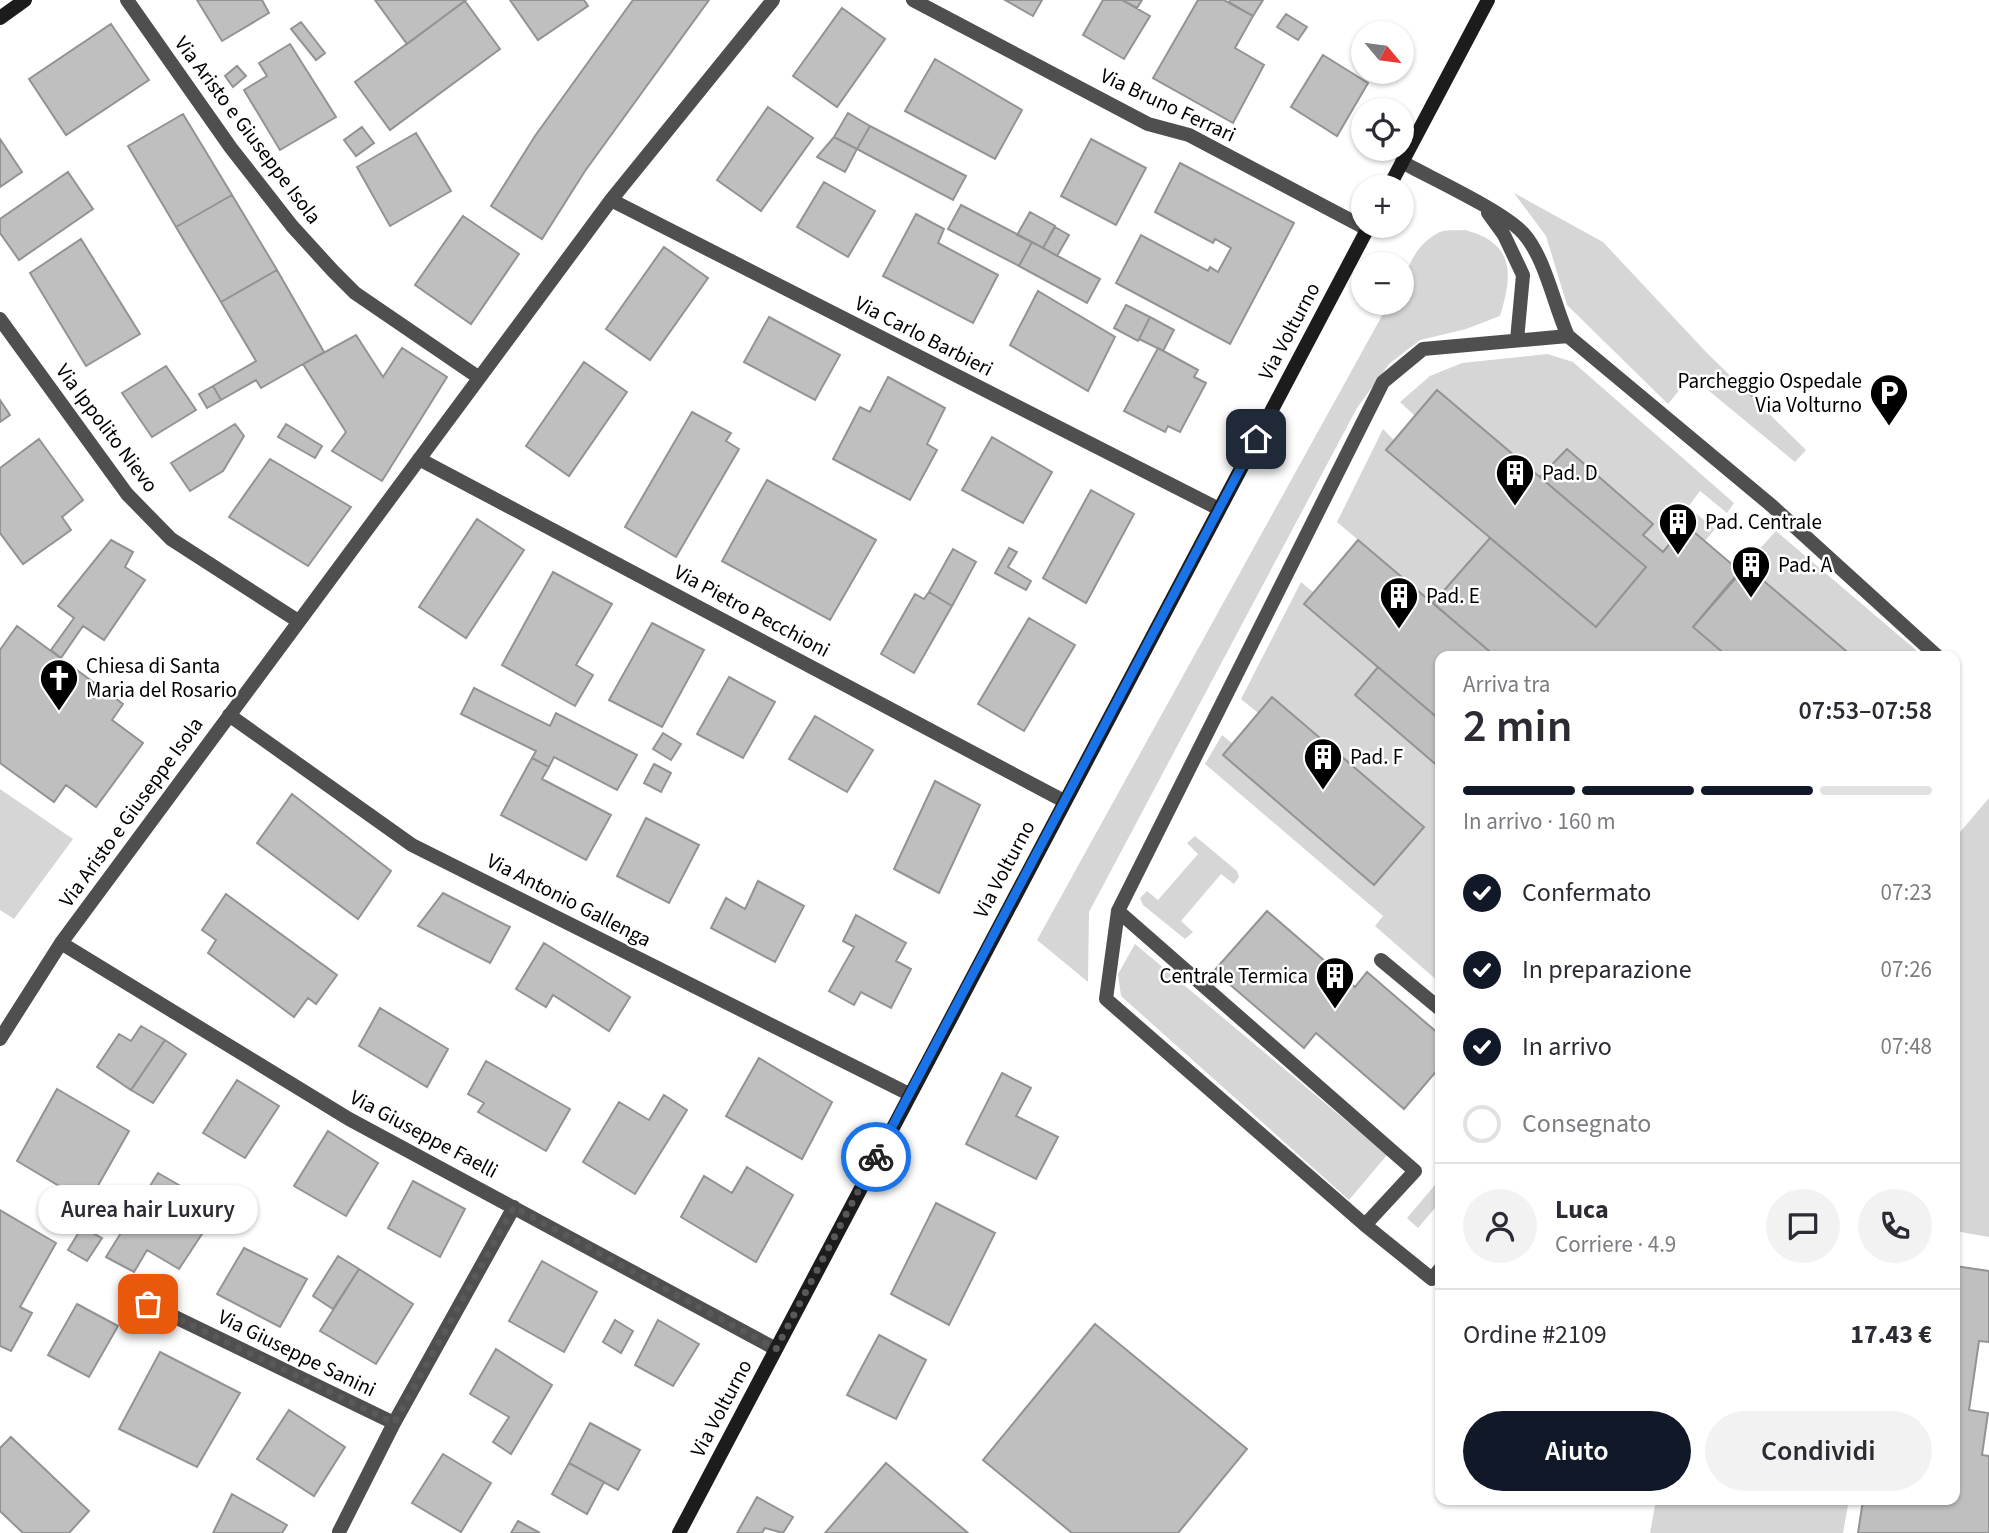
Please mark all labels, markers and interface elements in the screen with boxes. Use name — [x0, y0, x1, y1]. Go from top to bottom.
north arrow — [1351, 21, 1414, 84]
map controls — [1351, 21, 1414, 315]
street label: Via Aristo e Giuseppe Isola — [167, 30, 329, 230]
street label: Via Bruno Ferrari — [1095, 60, 1241, 150]
button: locate — [1351, 98, 1414, 161]
button: + — [1351, 175, 1414, 238]
button: − — [1351, 252, 1414, 315]
street label: Via Volturno — [1251, 277, 1327, 385]
street label: Via Carlo Barbieri — [850, 288, 998, 384]
street label: Via Ippolito Nievo — [49, 357, 165, 499]
place label: Parcheggio Ospedale Via Volturno — [1677, 366, 1862, 420]
parking icon: Parcheggio Ospedale Via Volturno — [1868, 372, 1910, 427]
pin — [1226, 409, 1286, 469]
icon: home — [1237, 420, 1275, 458]
building icon: Pad. D — [1494, 452, 1536, 507]
place label: Pad. D — [1542, 458, 1598, 488]
building icon: Pad. Centrale — [1657, 501, 1699, 556]
place label: Pad. Centrale — [1705, 507, 1822, 537]
building icon: Pad. A — [1730, 544, 1772, 599]
place label: Pad. A — [1778, 550, 1833, 580]
street label: Via Pietro Pecchioni — [669, 557, 835, 665]
building icon: Pad. E — [1378, 575, 1420, 630]
place label: Pad. E — [1426, 581, 1480, 611]
place label: Chiesa di Santa Maria del Rosario — [86, 651, 237, 705]
church icon: Chiesa di Santa Maria del Rosario — [38, 657, 80, 712]
text: Arriva tra — [1463, 668, 1550, 701]
text: 07:53–07:58 — [1799, 692, 1932, 729]
text: 2 min — [1463, 694, 1572, 759]
street label: Via Aristo e Giuseppe Isola — [52, 711, 210, 913]
building icon: Pad. F — [1302, 736, 1344, 791]
place label: Pad. F — [1350, 742, 1403, 772]
text: In arrivo · 160 m — [1463, 805, 1615, 838]
street label: Via Volturno — [966, 815, 1042, 923]
street label: Via Antonio Gallenga — [482, 846, 656, 954]
icon: check — [1463, 874, 1501, 912]
text: Confermato — [1522, 874, 1651, 911]
text: 07:23 — [1881, 876, 1932, 909]
icon: check — [1463, 951, 1501, 989]
text: In preparazione — [1522, 951, 1692, 988]
text: 07:26 — [1881, 953, 1932, 986]
building icon: Centrale Termica — [1314, 955, 1356, 1010]
place label: Centrale Termica — [1160, 961, 1308, 991]
icon: check — [1463, 1028, 1501, 1066]
text: In arrivo — [1522, 1028, 1612, 1065]
text: 07:48 — [1881, 1030, 1932, 1063]
street label: Via Giuseppe Faelli — [345, 1082, 503, 1186]
text: Consegnato — [1522, 1105, 1651, 1142]
courier — [841, 1122, 911, 1192]
icon: bike — [857, 1138, 895, 1176]
callout: Aurea hair Luxury — [38, 1185, 258, 1234]
button: person — [1463, 1189, 1537, 1263]
button: chat — [1766, 1189, 1840, 1263]
button: phone — [1858, 1189, 1932, 1263]
text: Luca — [1555, 1191, 1609, 1228]
text: Aurea hair Luxury — [61, 1193, 235, 1226]
text: Corriere · 4.9 — [1555, 1228, 1676, 1261]
pin — [118, 1274, 178, 1334]
icon: bag — [129, 1285, 167, 1323]
street label: Via Giuseppe Sanini — [213, 1302, 381, 1404]
text: Ordine #2109 — [1463, 1316, 1607, 1353]
text: 17.43 € — [1850, 1316, 1932, 1353]
street label: Via Volturno — [683, 1354, 759, 1462]
button: Aiuto — [1463, 1411, 1691, 1491]
button: Condividi — [1705, 1411, 1932, 1491]

